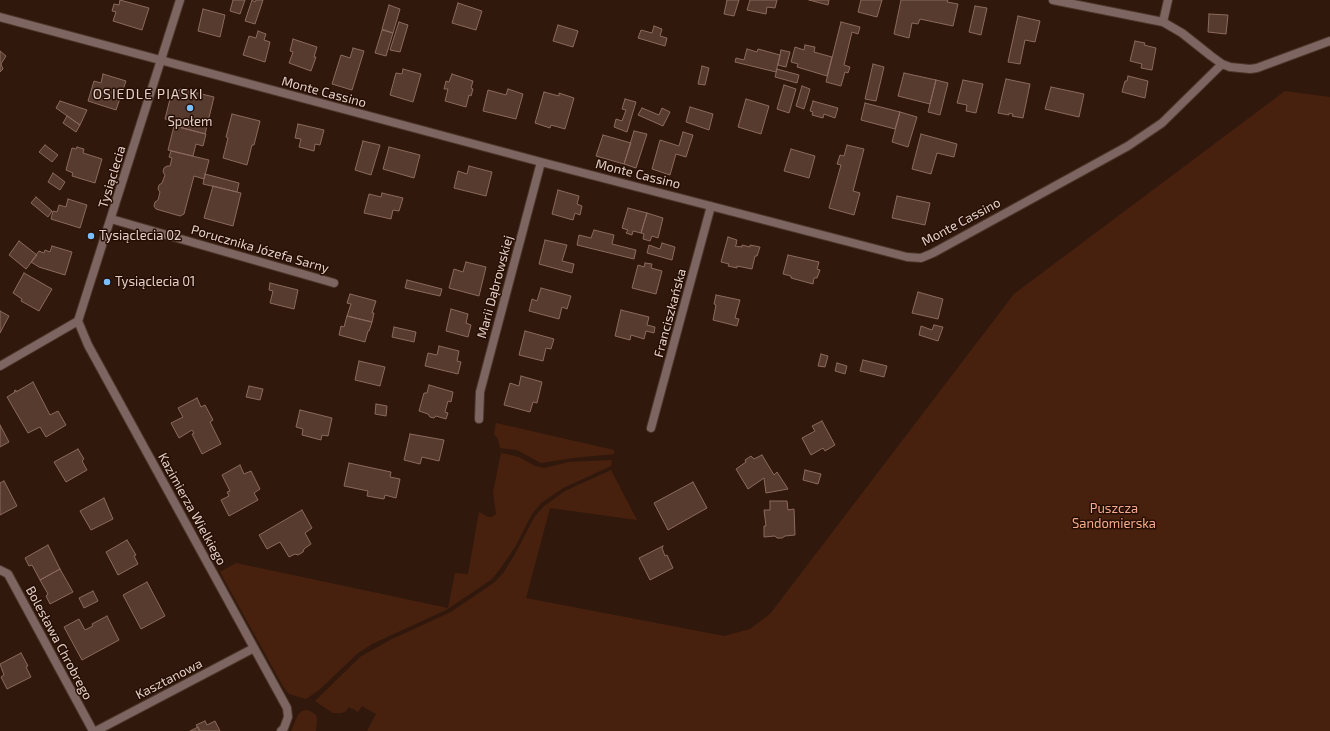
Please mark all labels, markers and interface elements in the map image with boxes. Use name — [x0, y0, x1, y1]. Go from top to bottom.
street label: Monte Cassino — [280, 73, 368, 111]
district label: OSIEDLE PIASKI — [93, 86, 203, 102]
marker: Społem — [185, 103, 195, 113]
place label: Społem — [168, 114, 212, 130]
street label: Tysiąclecia — [95, 144, 129, 210]
street label: Monte Cassino — [594, 156, 682, 192]
street label: Monte Cassino — [919, 195, 1003, 249]
street label: Porucznika Józefa Sarny — [189, 222, 331, 276]
place label: Tysiąclecia 02 — [99, 228, 181, 244]
marker: Tysiąclecia 02 — [86, 231, 96, 241]
street label: Marii Dąbrowskiej — [474, 234, 516, 340]
street label: Franciszkańska — [651, 267, 689, 359]
place label: Tysiąclecia 01 — [115, 274, 195, 290]
marker: Tysiąclecia 01 — [102, 277, 112, 287]
street label: Kazimierza Wielkiego — [155, 450, 229, 568]
park label: Puszcza Sandomierska — [1072, 501, 1156, 532]
street label: Bolesława Chrobrego — [22, 584, 96, 702]
street label: Kasztanowa — [133, 656, 205, 702]

